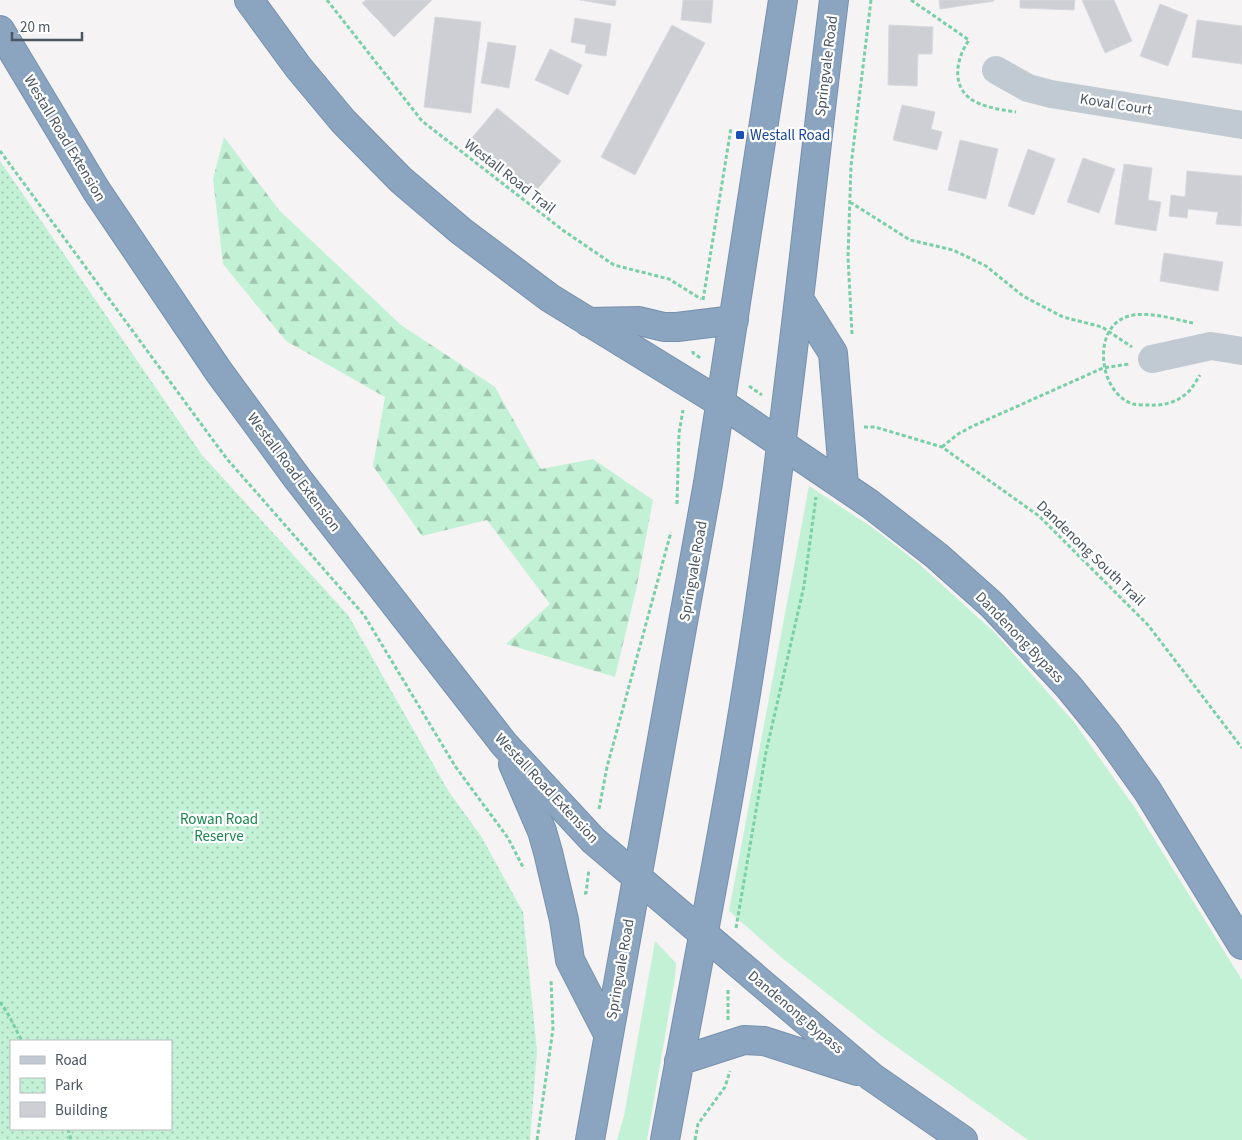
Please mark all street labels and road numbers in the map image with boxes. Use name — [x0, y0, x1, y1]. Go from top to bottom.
street label: Springvale Road — [810, 14, 843, 118]
street label: Westall Road Extension — [18, 71, 111, 205]
street label: Koval Court — [1078, 88, 1154, 121]
street label: Westall Road Trail — [460, 134, 560, 219]
street label: Westall Road Extension — [242, 408, 345, 536]
street label: Dandenong South Trail — [1032, 496, 1150, 611]
street label: Springvale Road — [674, 519, 713, 623]
street label: Dandenong Bypass — [971, 587, 1069, 688]
street label: Westall Road Extension — [490, 729, 603, 848]
street label: Springvale Road — [601, 917, 640, 1021]
street label: Dandenong Bypass — [743, 966, 848, 1059]

